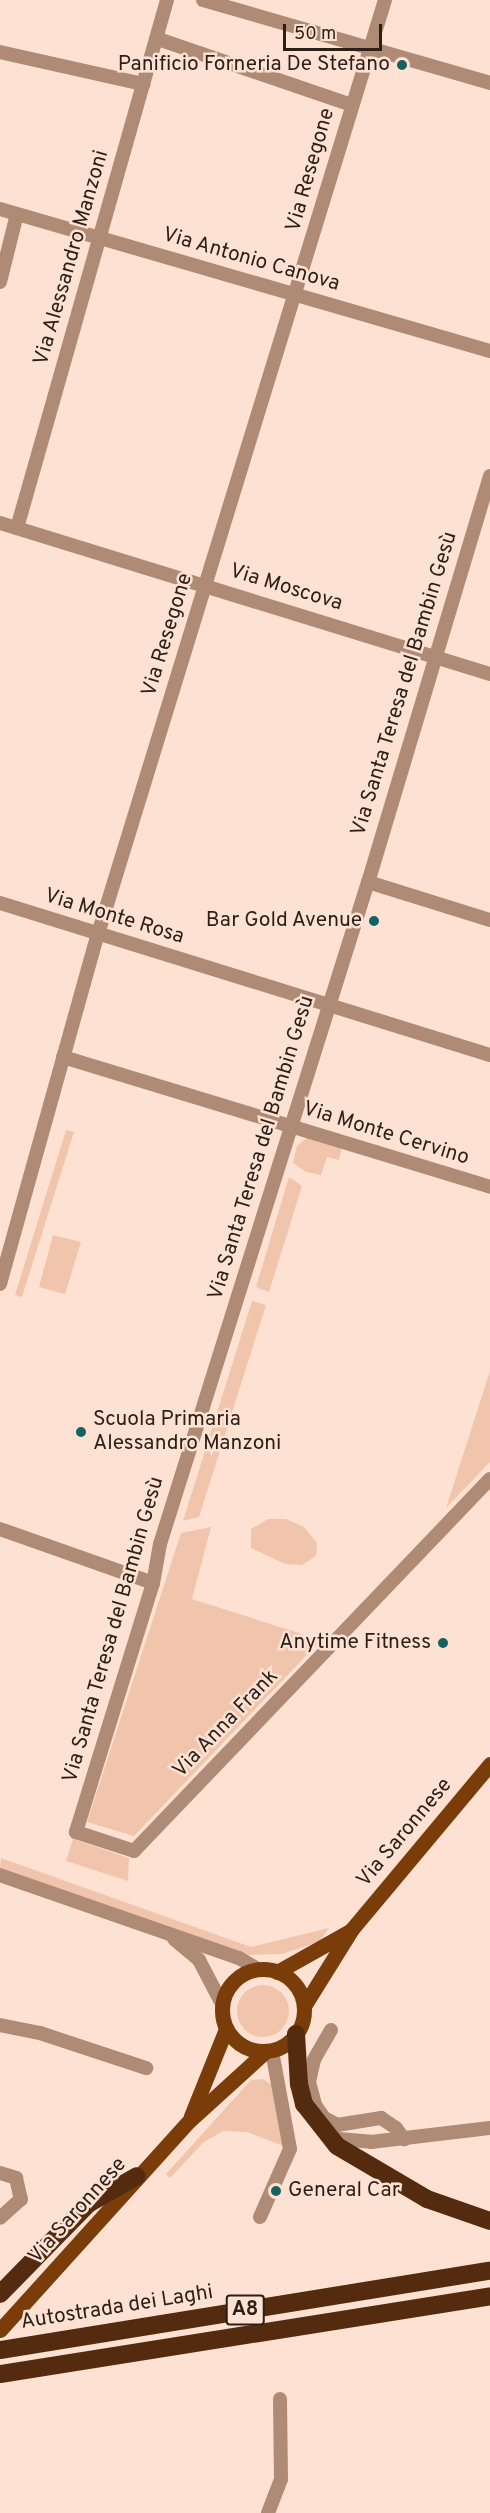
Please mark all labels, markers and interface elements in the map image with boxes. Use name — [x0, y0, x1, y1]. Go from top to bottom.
scale bar — [286, 12, 385, 50]
text: 50 m — [294, 23, 336, 46]
place label: Panificio Forneria De Stefano — [118, 52, 390, 78]
marker: Panificio Forneria De Stefano — [395, 58, 409, 72]
street label: Via Resegone — [281, 105, 341, 235]
street label: Via Alessandro Manzoni — [29, 147, 115, 369]
street label: Via Antonio Canova — [159, 223, 343, 297]
street label: Via Santa Teresa del Bambin Gesù — [346, 528, 464, 840]
street label: Via Moscova — [226, 559, 346, 617]
street label: Via Resegone — [137, 570, 199, 700]
street label: Via Monte Rosa — [41, 884, 187, 950]
place label: Bar Gold Avenue — [205, 908, 362, 934]
marker: Bar Gold Avenue — [367, 914, 381, 928]
street label: Via Santa Teresa del Bambin Gesù — [203, 992, 321, 1304]
street label: Via Monte Cervino — [300, 1097, 472, 1171]
place label: Scuola Primaria Alessandro Manzoni — [93, 1407, 281, 1457]
marker: Scuola Primaria Alessandro Manzoni — [74, 1425, 88, 1439]
street label: Via Santa Teresa del Bambin Gesù — [58, 1474, 170, 1786]
place label: Anytime Fitness — [279, 1630, 431, 1656]
marker: Anytime Fitness — [436, 1636, 450, 1650]
street label: Via Anna Frank — [168, 1664, 284, 1784]
street label: Via Saronnese — [352, 1773, 458, 1893]
street label: Via Saronnese — [24, 2153, 132, 2269]
place label: General Car — [288, 2178, 400, 2204]
marker: General Car — [269, 2184, 283, 2198]
street label: Autostrada dei Laghi — [19, 2280, 215, 2336]
road number: A8 — [226, 2293, 264, 2327]

